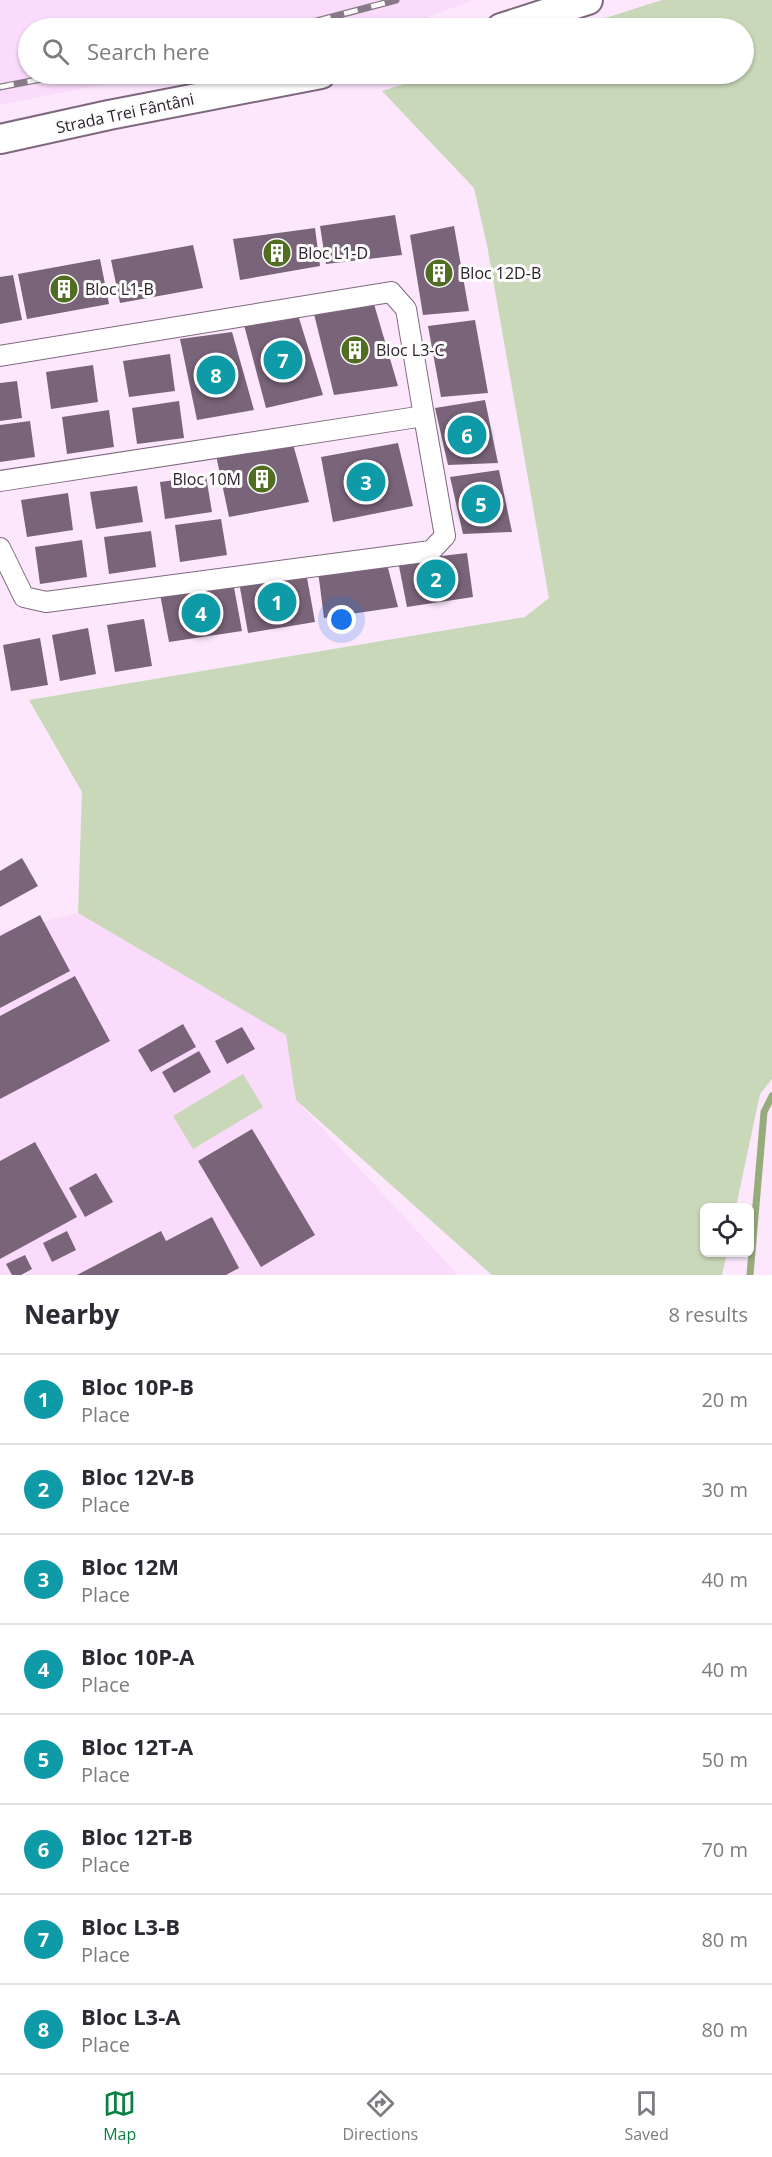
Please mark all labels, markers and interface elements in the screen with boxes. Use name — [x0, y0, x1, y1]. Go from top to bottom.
search box — [18, 18, 754, 84]
icon: search — [39, 35, 72, 68]
text: Search here — [87, 36, 210, 66]
street label: Strada Trei Fântâni — [54, 88, 196, 138]
building icon: Bloc L1-D — [261, 237, 293, 269]
place label: Bloc L1-D — [298, 242, 368, 264]
building icon: Bloc 12D-B — [423, 257, 455, 289]
place label: Bloc 12D-B — [460, 262, 541, 284]
building icon: Bloc L1-B — [48, 273, 80, 305]
place label: Bloc L1-B — [85, 278, 154, 300]
building icon: Bloc L3-C — [339, 334, 371, 366]
pin: 7 — [264, 338, 302, 382]
place label: Bloc L3-C — [376, 339, 445, 361]
pin: 8 — [196, 352, 236, 398]
pin: 6 — [448, 412, 486, 458]
pin: 3 — [346, 460, 386, 504]
building icon: Bloc 10M — [246, 463, 278, 495]
place label: Bloc 10M — [172, 468, 241, 490]
pin: 5 — [462, 482, 500, 526]
pin: 2 — [416, 556, 456, 602]
pin: 1 — [258, 580, 296, 624]
pin: 4 — [182, 590, 220, 636]
your location — [327, 605, 356, 634]
map controls — [700, 1203, 754, 1257]
button: locate — [700, 1203, 754, 1257]
text: Nearby — [24, 1296, 119, 1332]
text: 8 results — [668, 1301, 748, 1328]
text: Bloc 10P-B — [81, 1371, 194, 1401]
text: 1 — [38, 1386, 49, 1413]
text: 20 m — [701, 1386, 748, 1413]
text: Place — [81, 1401, 130, 1428]
text: Bloc 12V-B — [81, 1461, 194, 1491]
text: 2 — [38, 1476, 49, 1503]
text: 30 m — [701, 1476, 748, 1503]
text: Place — [81, 1491, 130, 1518]
text: Bloc 12M — [81, 1551, 179, 1581]
text: 3 — [38, 1566, 49, 1593]
text: 40 m — [701, 1566, 748, 1593]
text: Place — [81, 1581, 130, 1608]
text: Bloc 10P-A — [81, 1641, 194, 1671]
text: 4 — [38, 1656, 49, 1683]
text: 40 m — [701, 1656, 748, 1683]
text: Place — [81, 1671, 130, 1698]
text: Bloc 12T-A — [81, 1731, 193, 1761]
text: 5 — [38, 1746, 49, 1773]
text: 50 m — [701, 1746, 748, 1773]
text: Place — [81, 1761, 130, 1788]
text: Bloc 12T-B — [81, 1821, 193, 1851]
text: 6 — [38, 1836, 49, 1863]
text: 70 m — [701, 1836, 748, 1863]
text: Place — [81, 1851, 130, 1878]
text: Bloc L3-B — [81, 1911, 180, 1941]
text: 7 — [38, 1926, 49, 1953]
text: 80 m — [701, 1926, 748, 1953]
text: Place — [81, 1941, 130, 1968]
text: Bloc L3-A — [81, 2001, 180, 2031]
text: 8 — [38, 2016, 49, 2043]
text: 80 m — [701, 2016, 748, 2043]
text: Place — [81, 2031, 130, 2058]
tab: Map — [103, 2087, 136, 2145]
tab: Directions — [343, 2087, 418, 2145]
tab: Saved — [624, 2087, 669, 2145]

